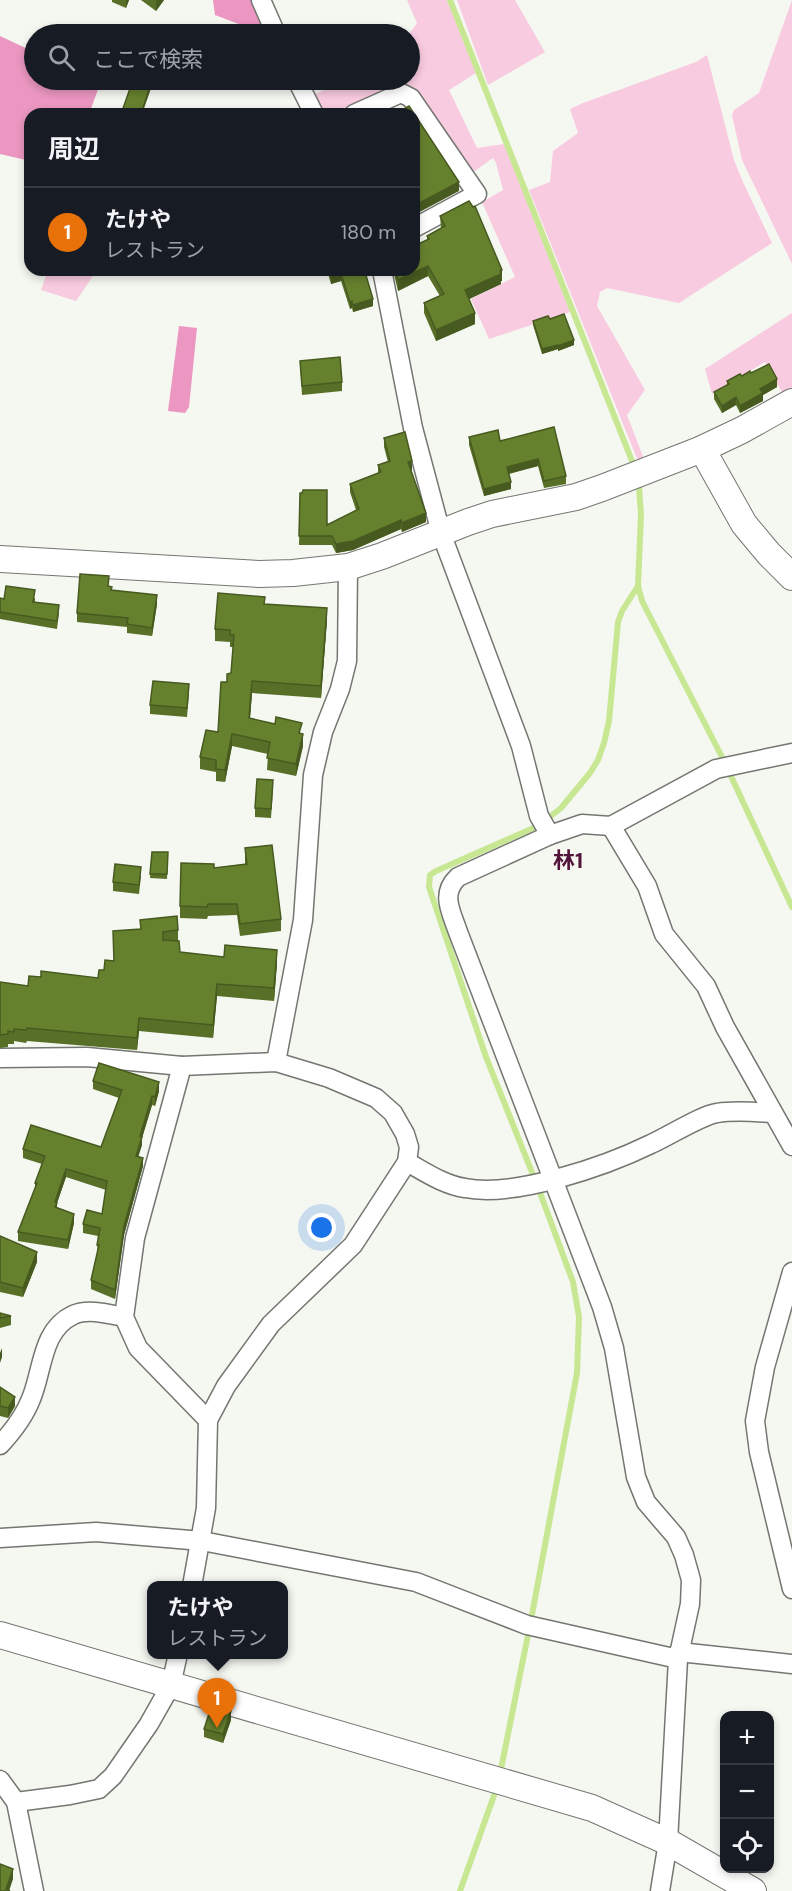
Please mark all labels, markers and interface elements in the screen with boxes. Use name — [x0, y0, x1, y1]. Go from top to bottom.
search box — [24, 24, 420, 90]
icon: search — [45, 41, 78, 74]
text: ここで検索 — [93, 45, 203, 74]
text: 周辺 — [48, 132, 100, 166]
text: たけや — [105, 205, 171, 234]
text: 1 — [64, 219, 71, 245]
text: 180 m — [341, 219, 396, 245]
text: レストラン — [105, 237, 205, 263]
district label: 林1 — [553, 846, 583, 875]
your location — [307, 1213, 336, 1242]
popup — [147, 1581, 288, 1659]
text: たけや — [168, 1593, 234, 1622]
text: レストラン — [168, 1625, 268, 1651]
pin: 1 — [198, 1678, 236, 1728]
map controls — [720, 1711, 774, 1873]
button: + — [720, 1711, 774, 1765]
button: − — [720, 1765, 774, 1819]
button: locate — [720, 1819, 774, 1873]

